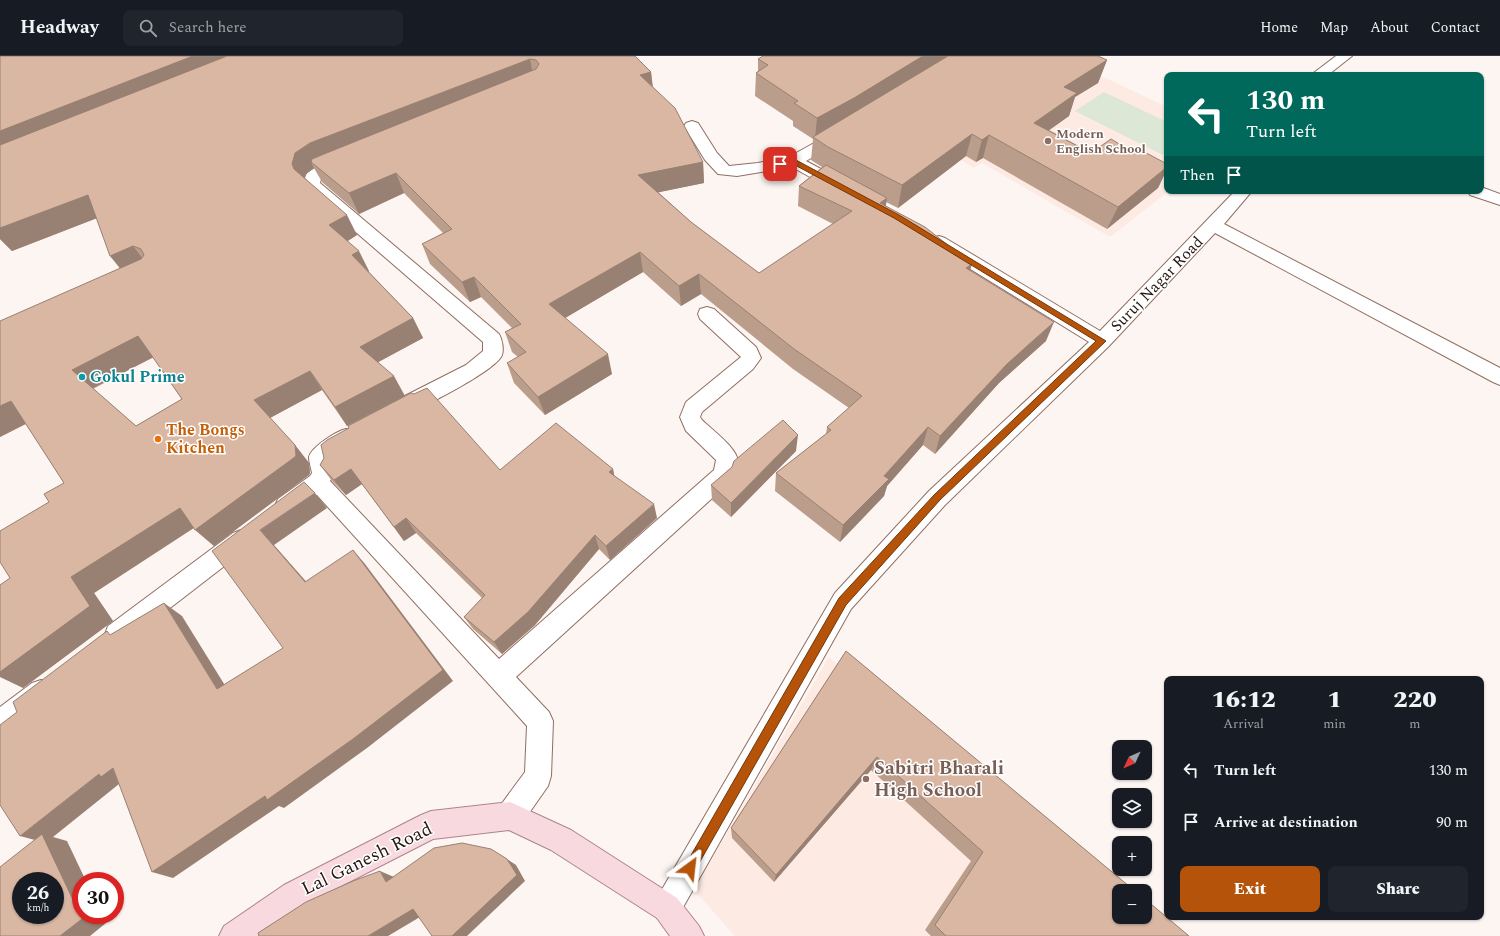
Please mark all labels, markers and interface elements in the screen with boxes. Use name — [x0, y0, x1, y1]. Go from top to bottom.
search box — [123, 10, 403, 46]
text: Headway — [20, 13, 99, 42]
text: Search here — [169, 16, 247, 39]
icon: search — [137, 17, 159, 39]
text: Home — [1260, 17, 1298, 38]
text: Map — [1320, 17, 1348, 38]
text: About — [1370, 17, 1409, 38]
text: Contact — [1431, 17, 1480, 38]
text: 130 m — [1246, 79, 1325, 122]
icon: left — [1180, 88, 1232, 140]
text: Turn left — [1246, 118, 1317, 145]
place label: Modern English School — [1056, 124, 1146, 159]
marker: Modern English School — [1043, 136, 1053, 146]
pin — [763, 147, 797, 181]
icon: arrive — [769, 153, 791, 175]
text: Then — [1180, 164, 1215, 187]
icon: arrive — [1223, 164, 1245, 186]
street label: Suruj Nagar Road — [1105, 231, 1209, 337]
place label: Gokul Prime — [90, 365, 185, 389]
marker: Gokul Prime — [77, 372, 87, 382]
place label: The Bongs Kitchen — [166, 418, 245, 460]
marker: The Bongs Kitchen — [153, 434, 163, 444]
text: 16:12 — [1211, 682, 1276, 718]
text: 1 — [1327, 682, 1342, 718]
text: 220 — [1393, 682, 1437, 718]
text: Arrival — [1223, 714, 1264, 734]
text: min — [1323, 714, 1346, 734]
text: m — [1409, 714, 1421, 734]
north arrow — [1112, 740, 1152, 780]
map controls — [1112, 740, 1152, 924]
place label: Sabitri Bharali High School — [874, 754, 1004, 805]
icon: left — [1180, 759, 1202, 781]
text: Turn left — [1214, 759, 1276, 782]
text: 130 m — [1429, 759, 1468, 782]
marker: Sabitri Bharali High School — [861, 774, 871, 784]
button: layers — [1112, 788, 1152, 828]
icon: arrive — [1180, 811, 1202, 833]
text: Arrive at destination — [1214, 811, 1358, 834]
text: 90 m — [1436, 811, 1468, 834]
street label: Lal Ganesh Road — [297, 815, 437, 903]
button: + — [1112, 836, 1152, 876]
position arrow — [669, 847, 711, 889]
button: Exit — [1180, 866, 1320, 912]
button: Share — [1328, 866, 1468, 912]
speed limit sign: 30 — [72, 872, 124, 924]
text: 26 — [27, 878, 49, 908]
button: − — [1112, 884, 1152, 924]
text: km/h — [27, 900, 49, 916]

